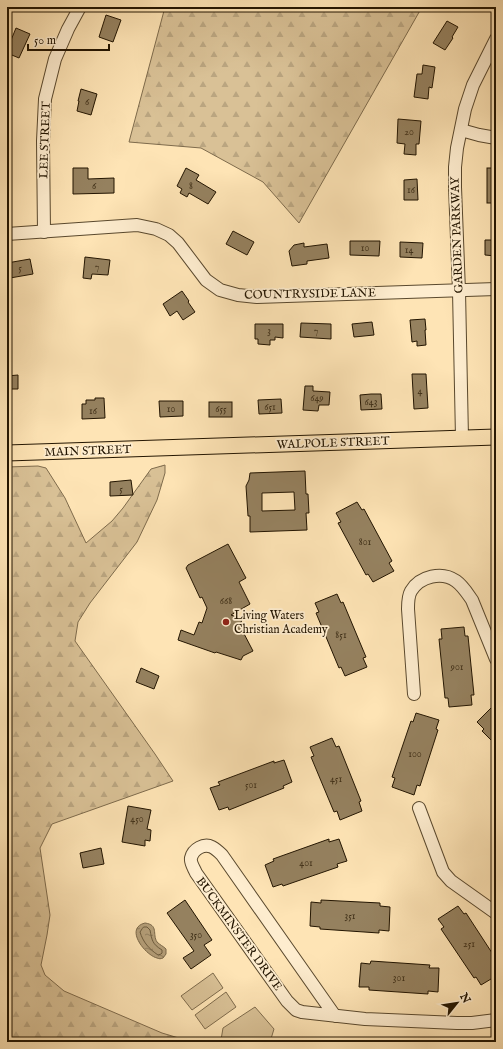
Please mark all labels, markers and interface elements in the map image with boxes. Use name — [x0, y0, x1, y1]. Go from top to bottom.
scale bar — [28, 26, 109, 52]
text: 50 m — [34, 33, 56, 48]
house number: 6 — [85, 96, 90, 109]
street label: LEE STREET — [36, 101, 54, 179]
house number: 20 — [404, 126, 414, 139]
street label: GARDEN PARKWAY — [447, 176, 467, 294]
house number: 6 — [92, 180, 97, 193]
house number: 8 — [189, 180, 193, 193]
house number: 16 — [407, 184, 416, 197]
house number: 10 — [361, 242, 369, 255]
house number: 14 — [405, 244, 413, 257]
house number: 7 — [95, 261, 100, 274]
house number: 5 — [18, 262, 22, 275]
street label: COUNTRYSIDE LANE — [244, 285, 376, 303]
house number: 3 — [267, 325, 271, 338]
house number: 7 — [314, 325, 319, 338]
house number: 4 — [418, 385, 423, 398]
house number: 649 — [310, 392, 324, 405]
house number: 643 — [365, 396, 378, 409]
house number: 651 — [264, 401, 276, 414]
house number: 10 — [167, 403, 175, 416]
house number: 655 — [215, 403, 227, 416]
house number: 16 — [89, 405, 98, 418]
street label: WALPOLE STREET — [276, 434, 390, 452]
street label: MAIN STREET — [44, 442, 132, 460]
house number: 5 — [119, 483, 123, 496]
house number: 801 — [359, 536, 372, 549]
house number: 668 — [220, 595, 232, 608]
place label: Living Waters Christian Academy — [234, 608, 328, 637]
marker: Living Waters Christian Academy — [221, 617, 231, 627]
house number: 851 — [335, 629, 347, 642]
house number: 901 — [450, 661, 464, 674]
house number: 100 — [408, 748, 422, 761]
house number: 451 — [330, 773, 342, 786]
house number: 501 — [245, 779, 257, 792]
house number: 450 — [130, 813, 144, 826]
house number: 401 — [299, 857, 313, 870]
street label: BUCKMINSTER DRIVE — [193, 874, 285, 994]
house number: 351 — [344, 910, 356, 923]
house number: 350 — [190, 929, 202, 942]
house number: 251 — [463, 938, 475, 951]
house number: 301 — [393, 972, 405, 985]
north arrow — [437, 983, 477, 1023]
text: N — [456, 990, 473, 1007]

